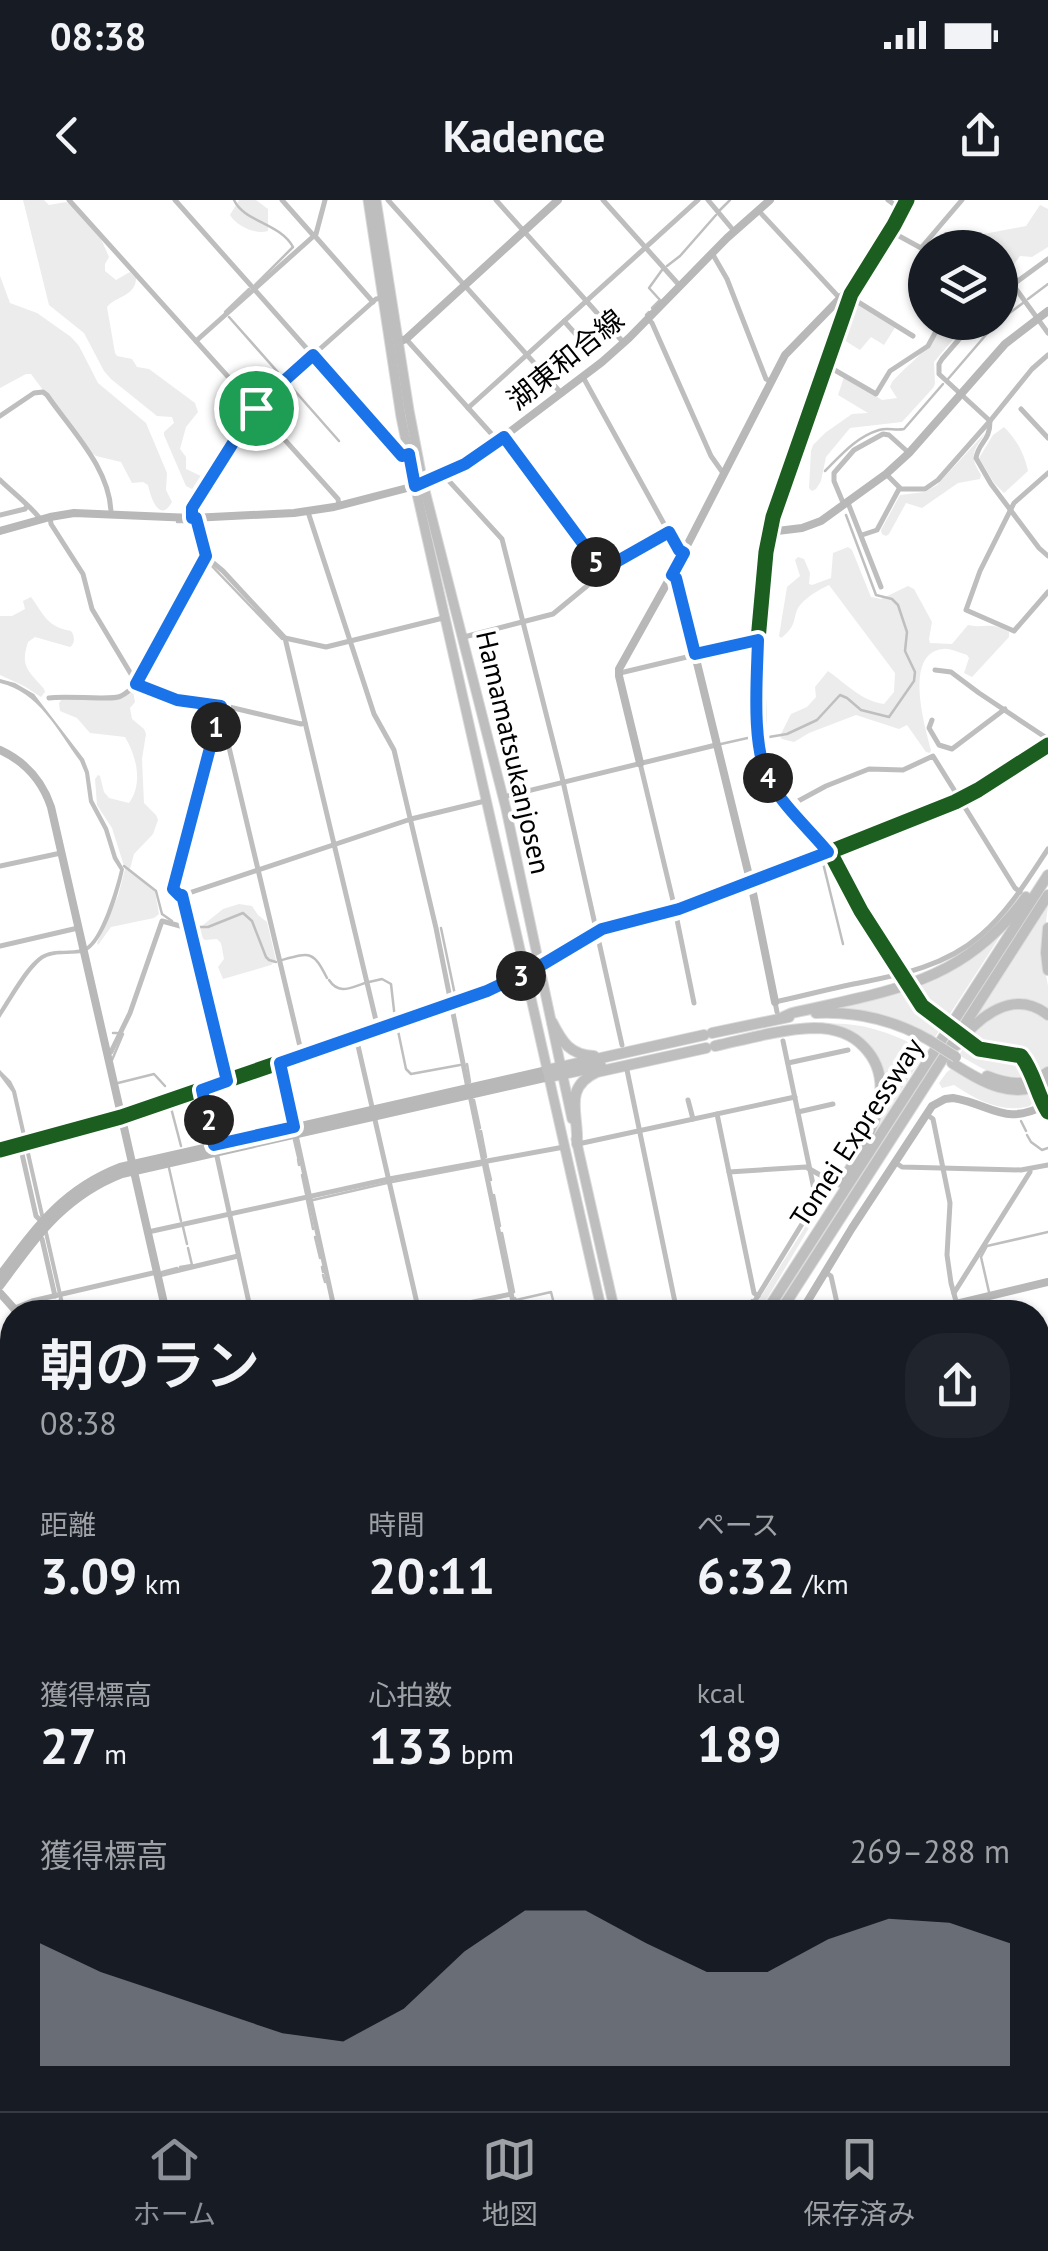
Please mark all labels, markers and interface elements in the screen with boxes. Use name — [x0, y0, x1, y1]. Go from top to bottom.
text: 08:38 — [50, 11, 146, 60]
text: Kadence — [443, 106, 605, 164]
icon: back — [40, 108, 95, 163]
icon: share — [953, 108, 1008, 163]
map controls — [908, 230, 1018, 340]
button: layers — [908, 230, 1018, 340]
street label: 湖東和合線 — [499, 301, 631, 417]
pin — [214, 366, 299, 451]
icon: arrive — [229, 381, 284, 436]
pin: 5 — [571, 537, 621, 587]
text: 5 — [588, 543, 604, 580]
street label: Hamamatsukanjosen — [468, 627, 560, 877]
pin: 1 — [191, 702, 241, 752]
text: 1 — [208, 708, 224, 745]
pin: 4 — [743, 753, 793, 803]
text: 4 — [760, 759, 776, 796]
pin: 3 — [496, 951, 546, 1001]
text: 3 — [513, 957, 529, 994]
street label: Tomei Expressway — [781, 1030, 931, 1234]
pin: 2 — [184, 1095, 234, 1145]
text: 2 — [201, 1101, 217, 1138]
text: 朝のラン — [40, 1329, 260, 1400]
button: share — [905, 1333, 1010, 1438]
text: 08:38 — [40, 1402, 117, 1444]
text: 距離 — [40, 1506, 96, 1543]
text: 時間 — [368, 1506, 424, 1543]
text: ペース — [697, 1506, 779, 1543]
text: 3.09 — [40, 1543, 137, 1608]
text: 20:11 — [368, 1543, 495, 1608]
text: 6:32 — [697, 1543, 795, 1608]
text: km — [137, 1565, 181, 1602]
text: /km — [795, 1565, 849, 1602]
text: kcal — [697, 1674, 744, 1711]
text: 獲得標高 — [40, 1676, 152, 1713]
text: 心拍数 — [368, 1676, 452, 1713]
text: 189 — [697, 1711, 782, 1776]
text: 27 — [40, 1713, 97, 1778]
text: 133 — [368, 1713, 453, 1778]
text: m — [97, 1735, 127, 1772]
text: bpm — [453, 1735, 514, 1772]
text: 269–288 m — [850, 1830, 1010, 1872]
text: 獲得標高 — [40, 1834, 168, 1876]
tab: ホーム — [133, 2132, 216, 2232]
tab: 地図 — [482, 2132, 538, 2232]
tab: 保存済み — [803, 2132, 915, 2232]

